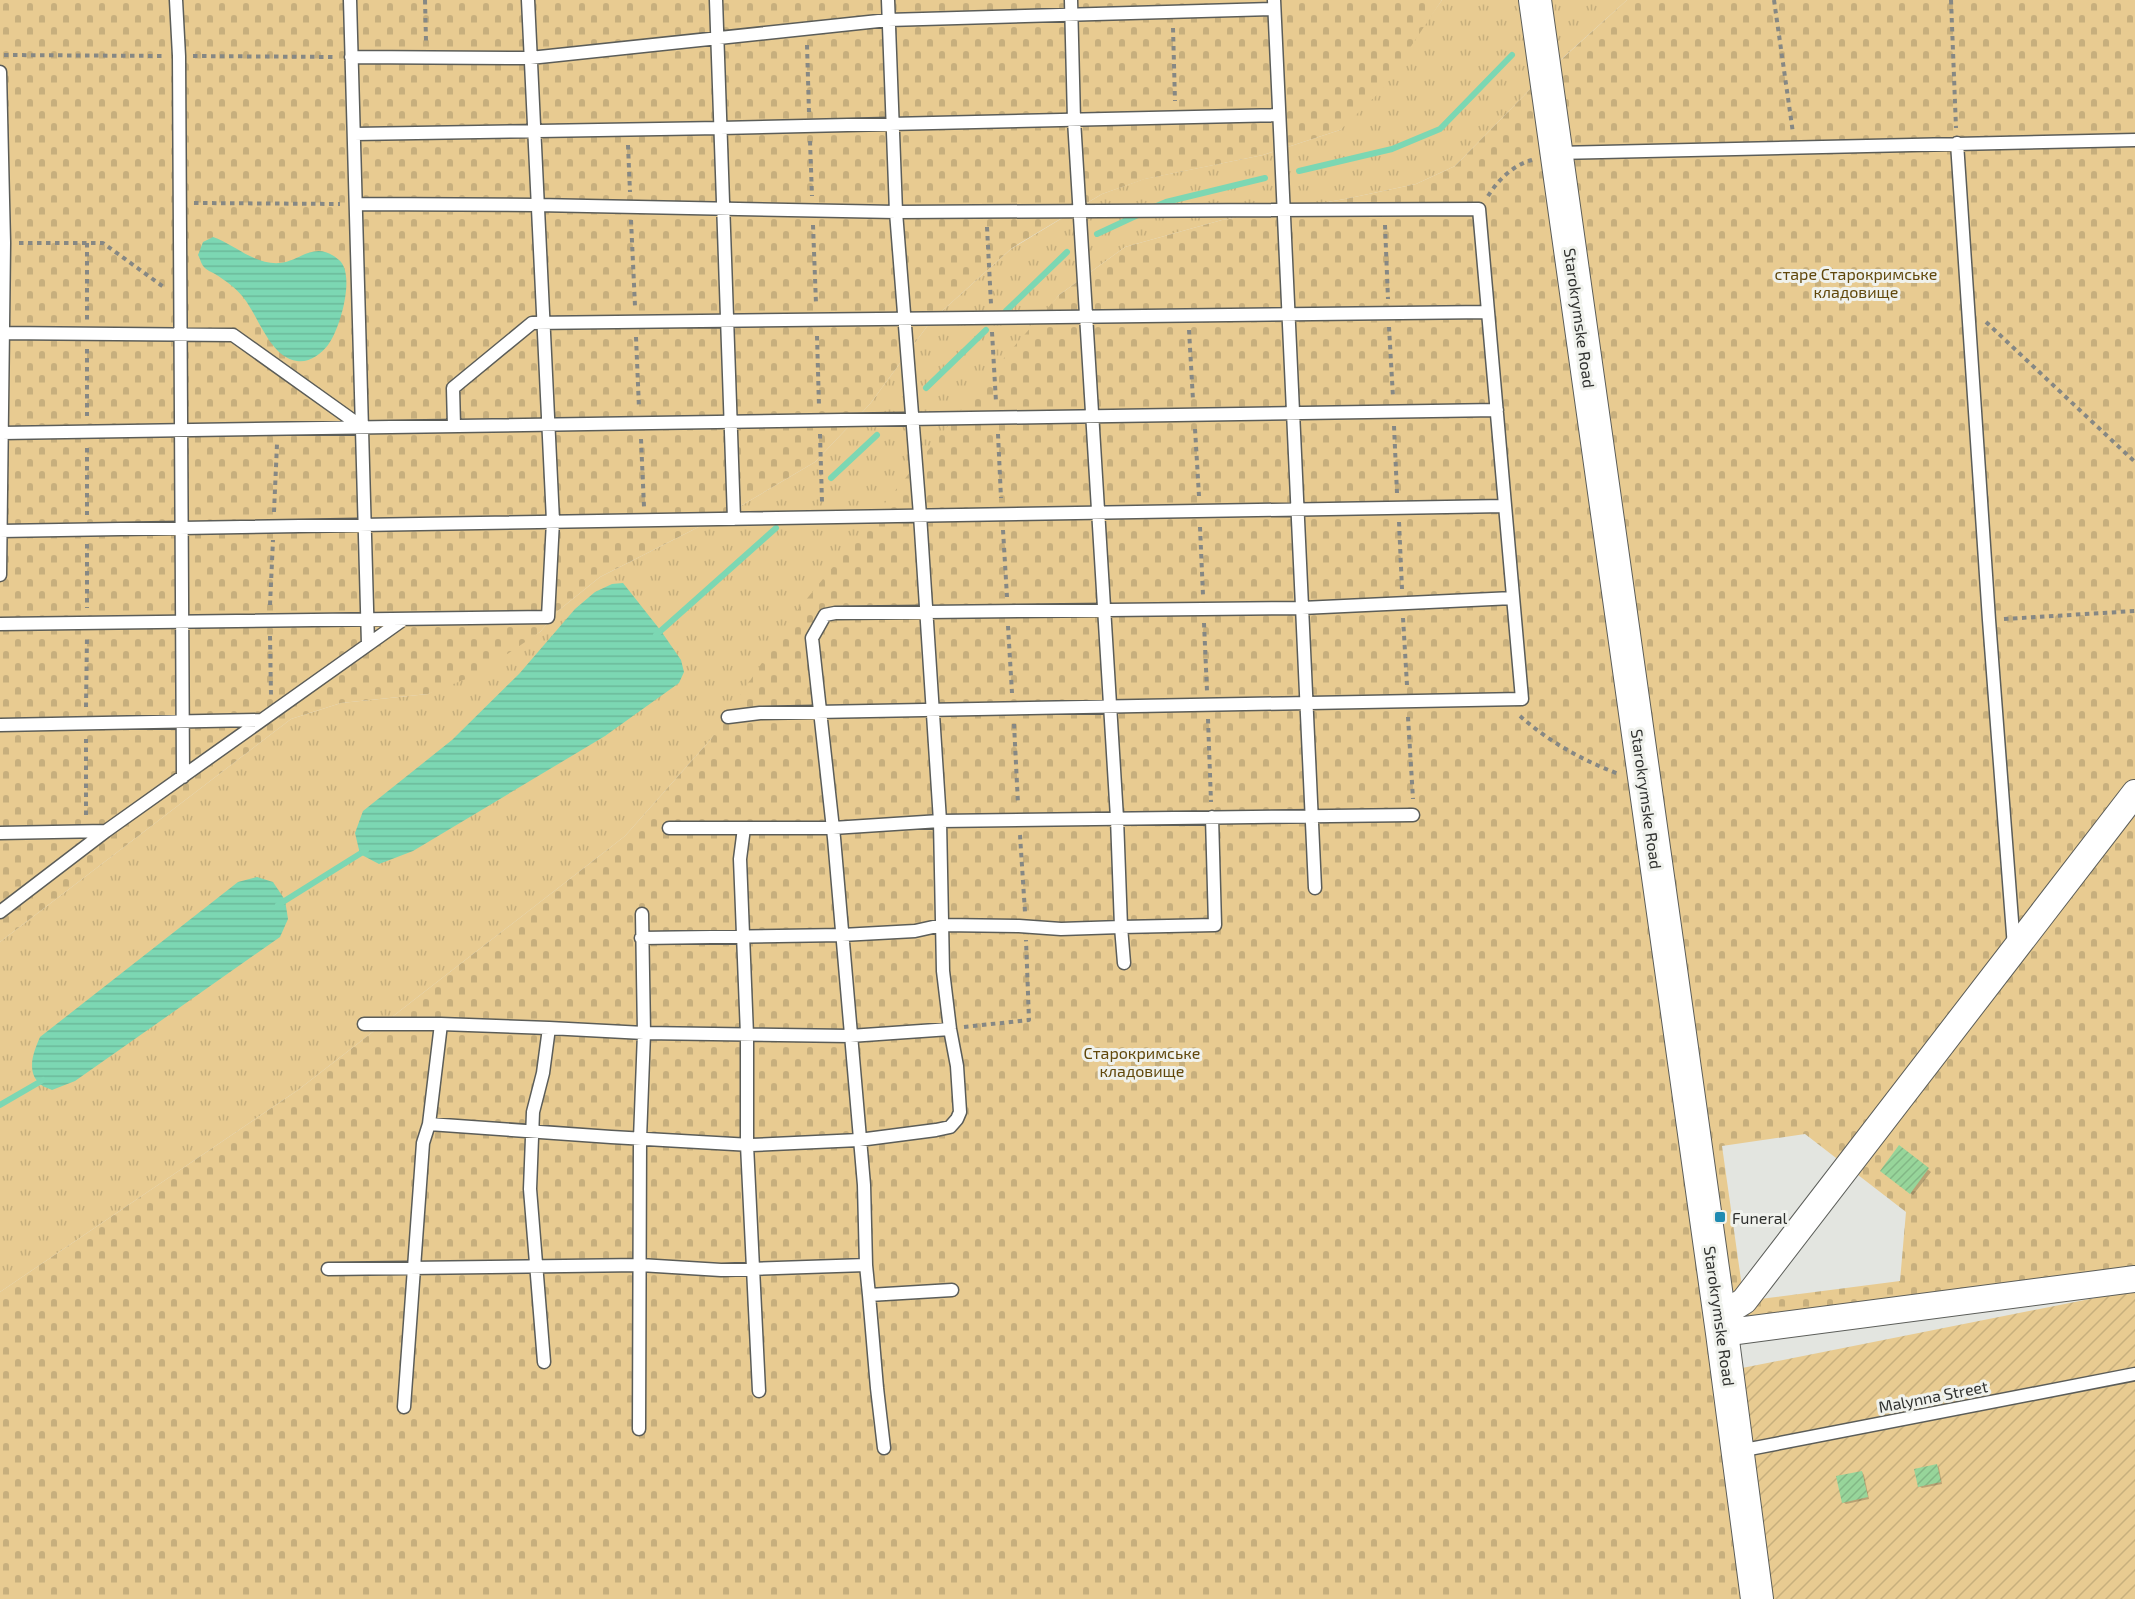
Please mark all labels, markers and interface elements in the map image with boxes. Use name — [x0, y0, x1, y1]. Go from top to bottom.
street label: Starokrymske Road — [1561, 247, 1599, 389]
park label: старе Старокримське кладовище — [1775, 264, 1937, 301]
street label: Starokrymske Road — [1628, 728, 1666, 870]
park label: Старокримське кладовище — [1084, 1043, 1200, 1080]
place label: Funeral — [1732, 1208, 1788, 1227]
marker: Funeral — [1713, 1210, 1727, 1224]
street label: Starokrymske Road — [1701, 1245, 1739, 1387]
street label: Malynna Street — [1877, 1376, 1989, 1416]

